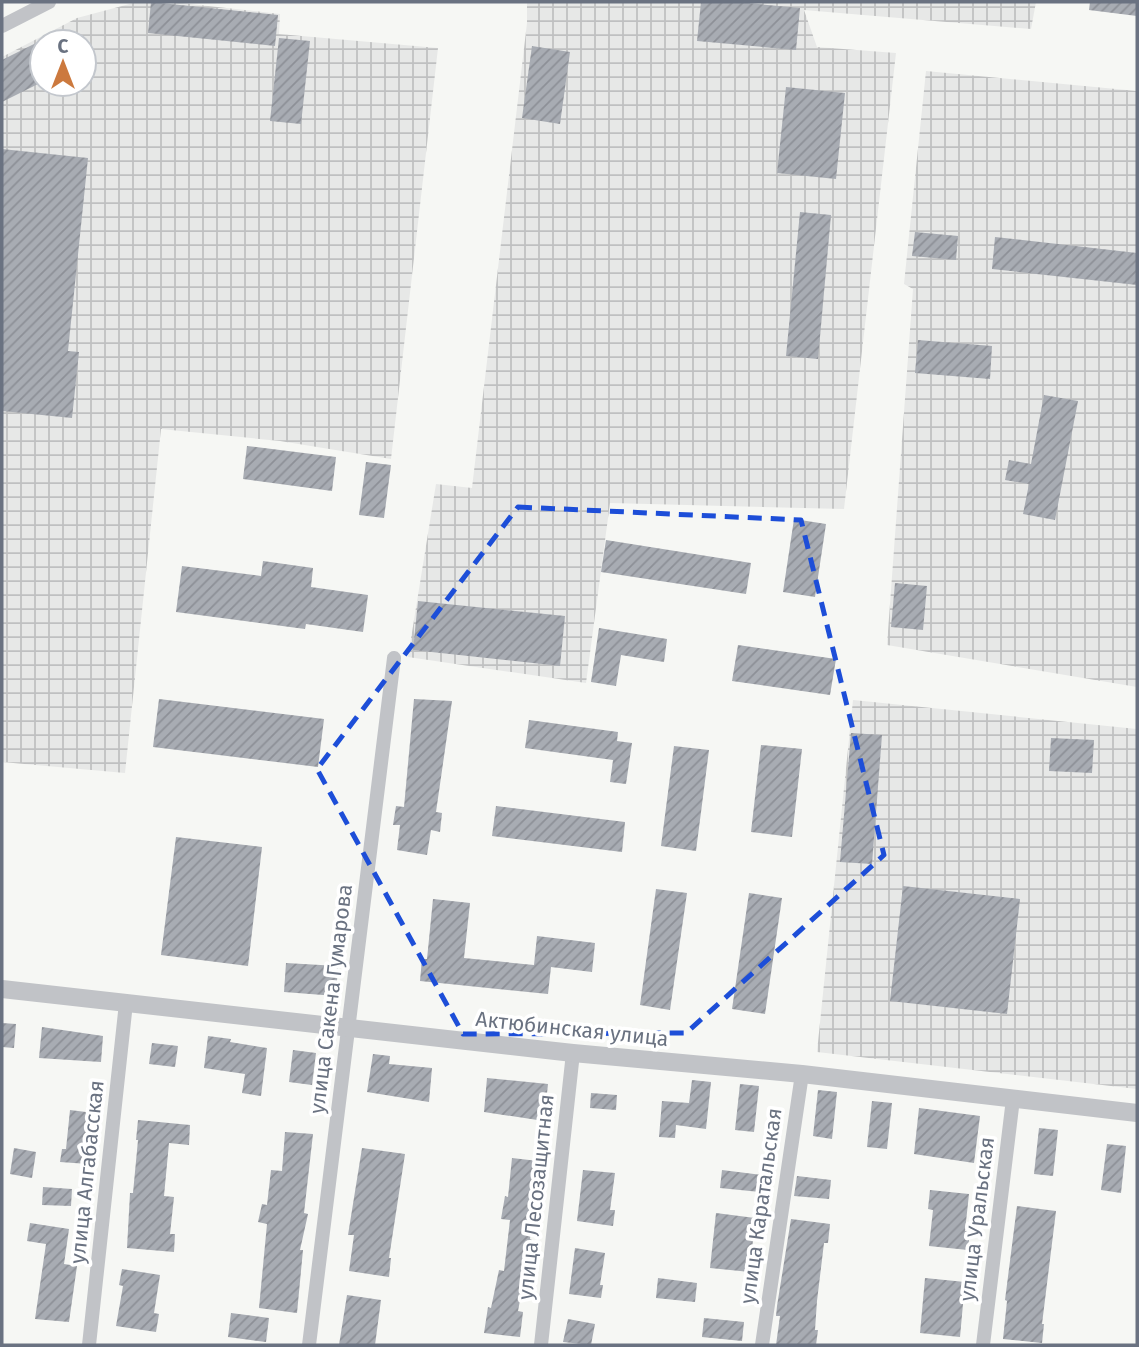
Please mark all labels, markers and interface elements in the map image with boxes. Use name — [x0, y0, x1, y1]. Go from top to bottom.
north arrow — [28, 28, 98, 98]
text: С — [58, 35, 69, 58]
street label: улица Сакена Гумарова — [304, 883, 358, 1115]
street label: Актюбинская улица — [474, 1006, 670, 1052]
street label: улица Алгабасская — [64, 1079, 110, 1265]
street label: улица Лесозащитная — [512, 1093, 560, 1301]
street label: улица Каратальская — [734, 1106, 788, 1306]
street label: улица Уральская — [954, 1135, 1000, 1303]

